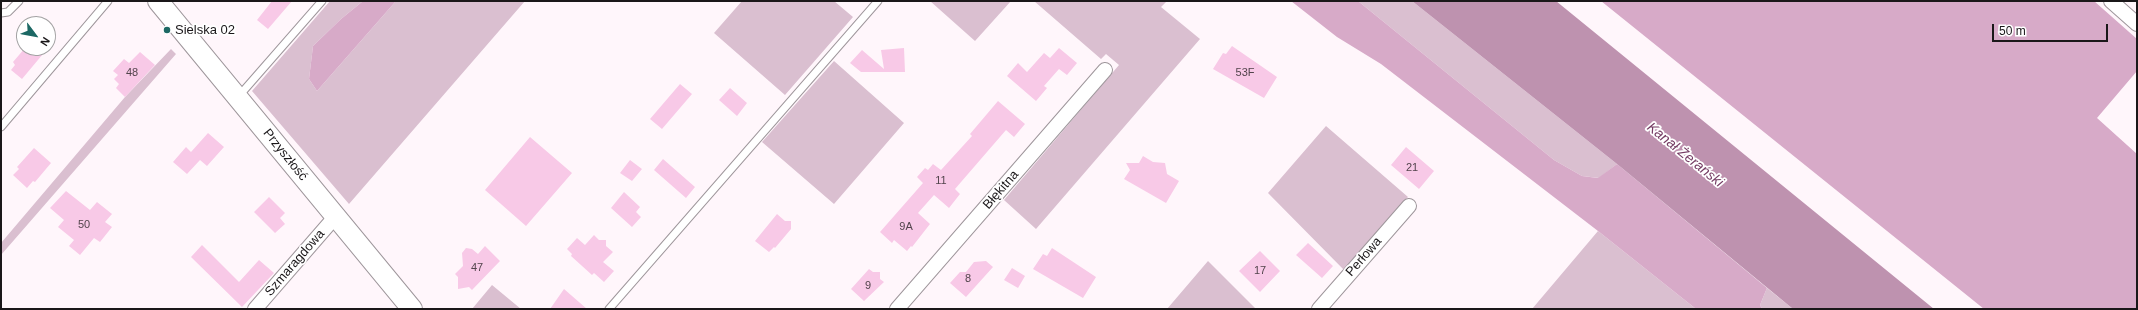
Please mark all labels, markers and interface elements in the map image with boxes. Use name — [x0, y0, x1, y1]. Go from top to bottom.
north arrow — [16, 16, 56, 56]
scale bar — [1994, 16, 2110, 42]
place label: Sielska 02 — [175, 22, 235, 38]
text: 50 m — [1999, 24, 2026, 38]
marker: Sielska 02 — [162, 25, 172, 35]
text: N — [38, 35, 53, 48]
house number: 48 — [126, 66, 138, 80]
house number: 53F — [1236, 66, 1254, 80]
water label: Kanał Żerański — [1643, 119, 1727, 191]
street label: Przyszłość — [259, 126, 311, 184]
house number: 21 — [1406, 161, 1418, 175]
street label: Błękitna — [980, 167, 1022, 213]
house number: 11 — [935, 174, 947, 188]
house number: 50 — [78, 218, 90, 232]
house number: 9A — [899, 220, 913, 234]
street label: Szmaragdowa — [262, 227, 328, 299]
street label: Perłowa — [1343, 234, 1385, 280]
house number: 47 — [471, 261, 483, 275]
house number: 17 — [1254, 264, 1266, 278]
house number: 8 — [965, 272, 971, 286]
house number: 9 — [865, 279, 871, 293]

